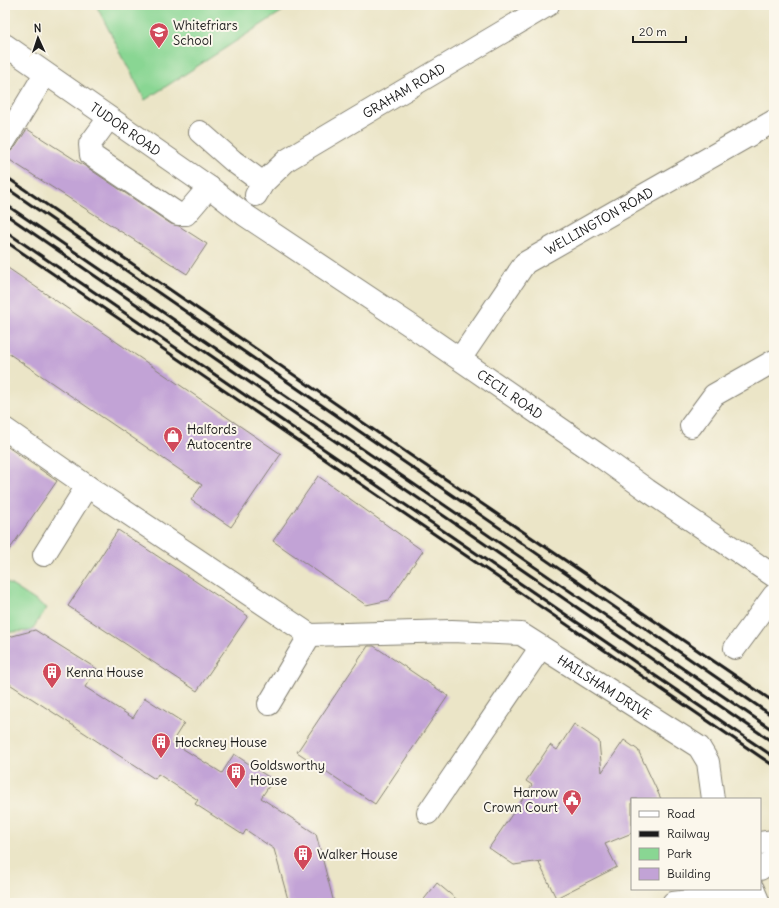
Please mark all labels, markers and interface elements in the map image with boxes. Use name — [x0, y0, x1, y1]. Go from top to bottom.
place label: Whitefriars School — [173, 17, 238, 49]
north arrow — [18, 18, 58, 58]
scale bar — [633, 18, 686, 44]
text: N — [33, 21, 42, 35]
school or university icon: Whitefriars School — [148, 21, 170, 49]
text: 20 m — [639, 24, 667, 39]
street label: GRAHAM ROAD — [359, 60, 448, 122]
street label: TUDOR ROAD — [87, 99, 164, 159]
street label: WELLINGTON ROAD — [542, 183, 656, 258]
street label: CECIL ROAD — [474, 365, 546, 423]
place label: Halfords Autocentre — [187, 421, 252, 453]
shop icon: Halfords Autocentre — [162, 425, 184, 453]
street label: HAILSHAM DRIVE — [554, 651, 655, 723]
building icon: Kenna House — [41, 661, 63, 689]
place label: Kenna House — [66, 664, 143, 681]
building icon: Hockney House — [150, 731, 172, 759]
place label: Hockney House — [175, 734, 267, 751]
place label: Goldsworthy House — [250, 757, 325, 789]
building icon: Goldsworthy House — [225, 761, 247, 789]
place label: Harrow Crown Court — [483, 784, 559, 816]
public building icon: Harrow Crown Court — [561, 788, 583, 816]
legend — [631, 798, 761, 890]
text: Road — [667, 806, 695, 821]
text: Railway — [667, 826, 710, 841]
building icon: Walker House — [292, 843, 314, 871]
place label: Walker House — [317, 846, 398, 863]
text: Park — [667, 846, 692, 861]
text: Building — [667, 866, 711, 881]

